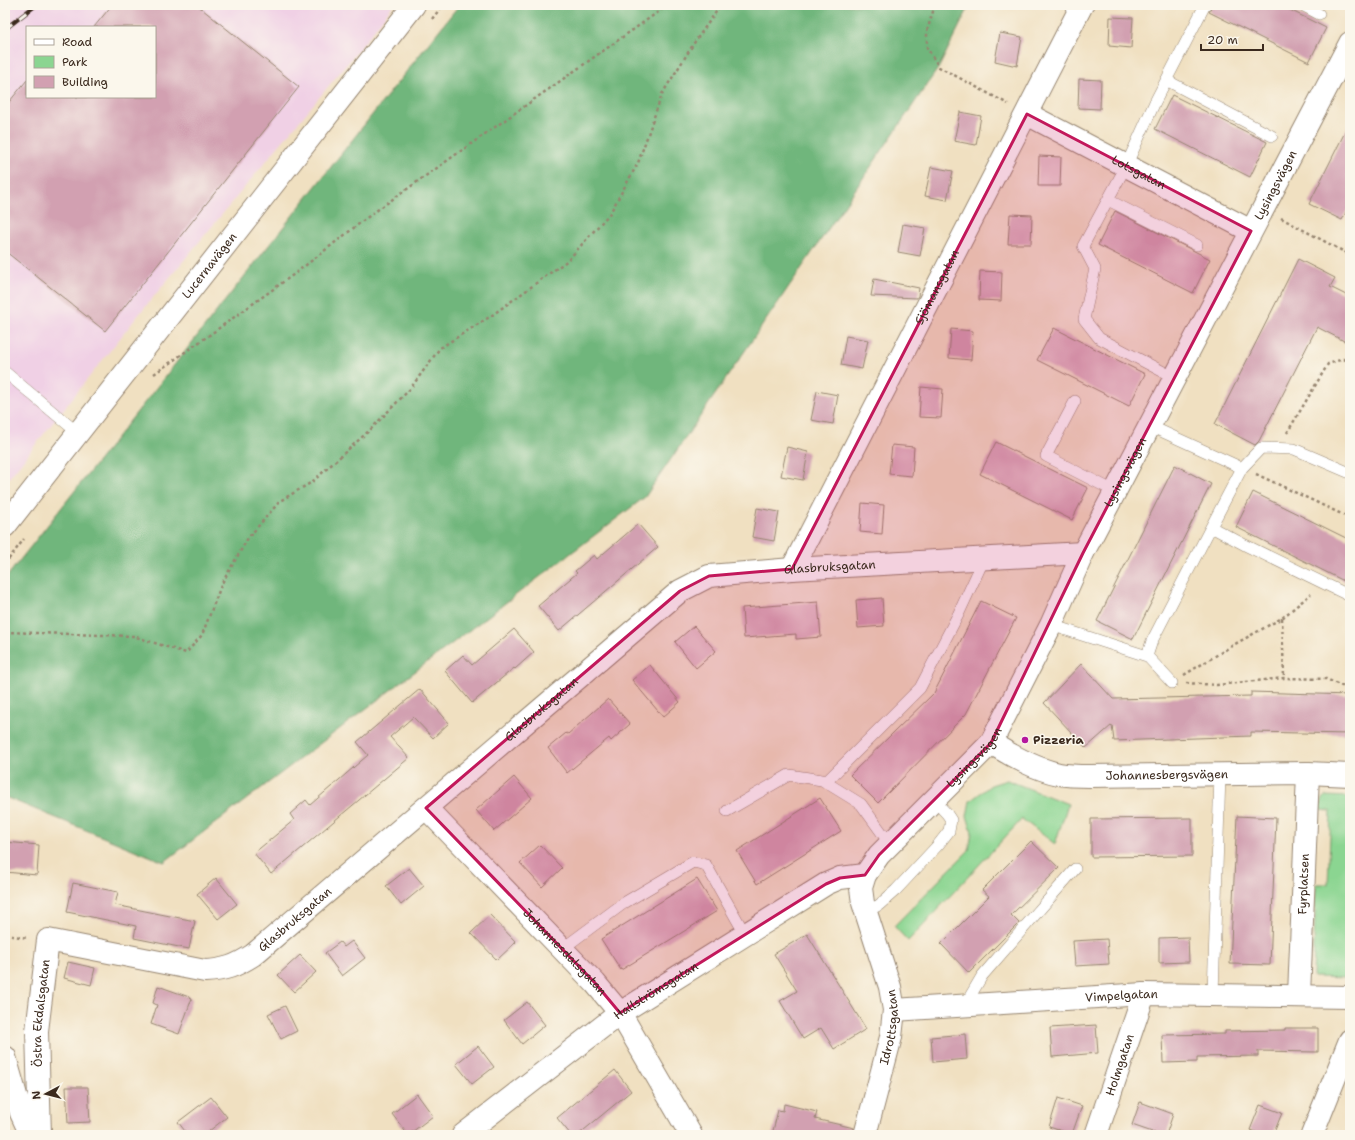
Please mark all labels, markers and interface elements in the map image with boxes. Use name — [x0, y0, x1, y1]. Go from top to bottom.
legend — [26, 26, 156, 98]
scale bar — [1201, 26, 1263, 52]
text: 20 m — [1207, 32, 1238, 48]
text: Road — [62, 34, 93, 50]
text: Park — [62, 54, 88, 70]
text: Building — [62, 74, 108, 90]
street label: Lysingsvägen — [1251, 147, 1300, 223]
street label: Lotsgatan — [1109, 152, 1168, 193]
street label: Lucernavägen — [178, 229, 240, 302]
street label: Sjömansgatan — [911, 247, 963, 327]
street label: Lysingsvägen — [1100, 434, 1150, 510]
street label: Glasbruksgatan — [783, 556, 876, 578]
street label: Glasbruksgatan — [501, 673, 582, 745]
street label: Lysingsvägen — [943, 724, 1006, 791]
place label: Pizzeria — [1033, 732, 1084, 748]
marker: Pizzeria — [1020, 735, 1030, 745]
street label: Johannesbergsvägen — [1105, 766, 1228, 784]
street label: Fyrplatsen — [1294, 853, 1313, 915]
street label: Glasbruksgatan — [255, 883, 335, 955]
street label: Johannesdalsgatan — [519, 905, 610, 999]
street label: Östra Ekdalsgatan — [29, 958, 54, 1067]
street label: Hallströmsgatan — [610, 958, 701, 1023]
street label: Vimpelgatan — [1085, 986, 1158, 1006]
street label: Idrottsgatan — [876, 988, 902, 1067]
street label: Holmgatan — [1102, 1032, 1138, 1098]
north arrow — [26, 1074, 66, 1114]
text: N — [29, 1090, 45, 1100]

